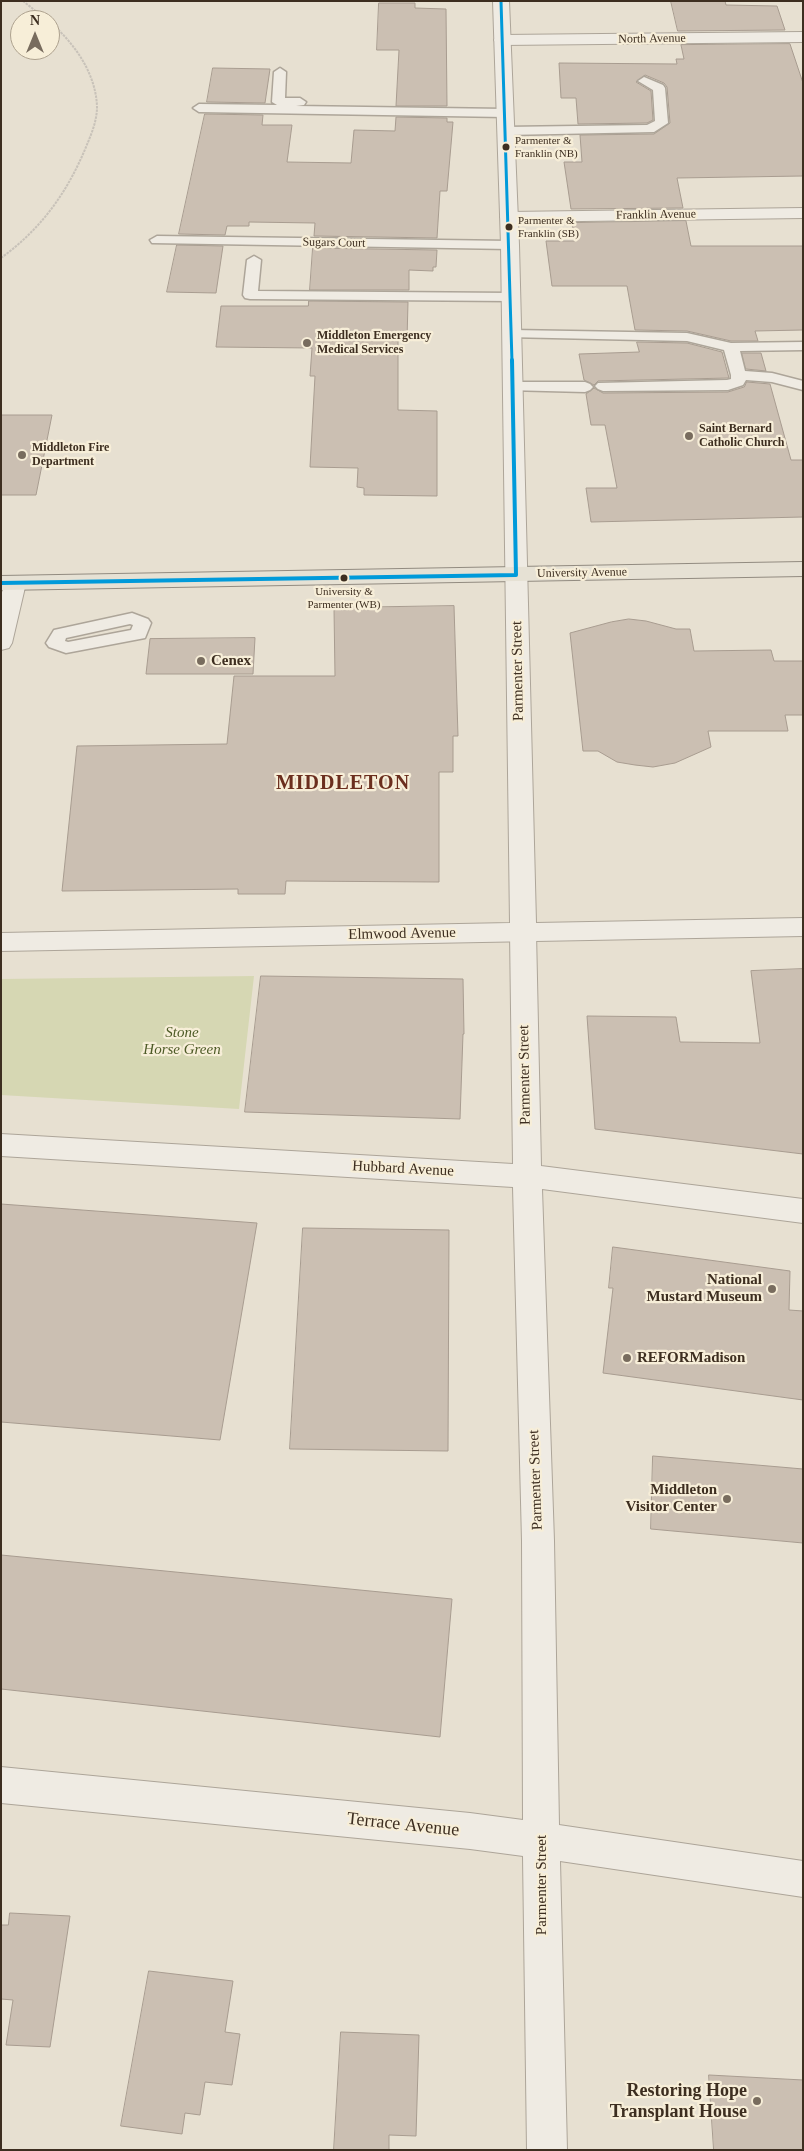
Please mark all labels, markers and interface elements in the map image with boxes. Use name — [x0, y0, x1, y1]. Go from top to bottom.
north arrow — [10, 10, 60, 60]
text: N — [30, 13, 40, 28]
street label: North Avenue — [618, 31, 686, 47]
place label: Parmenter & Franklin (NB) — [515, 134, 578, 160]
marker: Parmenter & Franklin (NB) — [501, 142, 511, 152]
street label: Franklin Avenue — [616, 207, 696, 223]
place label: Parmenter & Franklin (SB) — [518, 214, 579, 240]
marker: Parmenter & Franklin (SB) — [504, 222, 514, 232]
street label: Sugars Court — [302, 235, 366, 251]
place label: Middleton Emergency Medical Services — [317, 329, 431, 357]
marker: Middleton Emergency Medical Services — [301, 337, 313, 349]
place label: Saint Bernard Catholic Church — [699, 422, 784, 450]
marker: Saint Bernard Catholic Church — [683, 430, 695, 442]
place label: Middleton Fire Department — [32, 441, 109, 469]
marker: Middleton Fire Department — [16, 449, 28, 461]
street label: University Avenue — [537, 565, 627, 581]
marker: University & Parmenter (WB) — [339, 573, 349, 583]
place label: University & Parmenter (WB) — [308, 585, 380, 611]
street label: Parmenter Street — [508, 621, 528, 721]
place label: Cenex — [211, 652, 251, 670]
marker: Cenex — [195, 655, 207, 667]
district label: MIDDLETON — [275, 772, 411, 796]
street label: Elmwood Avenue — [348, 924, 456, 944]
park label: Stone Horse Green — [143, 1024, 221, 1059]
street label: Parmenter Street — [515, 1025, 535, 1125]
street label: Hubbard Avenue — [352, 1157, 454, 1181]
place label: National Mustard Museum — [647, 1271, 762, 1306]
marker: National Mustard Museum — [766, 1283, 778, 1295]
place label: REFORMadison — [637, 1349, 745, 1367]
marker: REFORMadison — [621, 1352, 633, 1364]
street label: Parmenter Street — [525, 1430, 547, 1530]
place label: Middleton Visitor Center — [626, 1481, 717, 1516]
marker: Middleton Visitor Center — [721, 1493, 733, 1505]
street label: Terrace Avenue — [346, 1808, 460, 1842]
street label: Parmenter Street — [533, 1835, 551, 1935]
place label: Restoring Hope Transplant House — [610, 2080, 747, 2122]
marker: Restoring Hope Transplant House — [751, 2095, 763, 2107]

